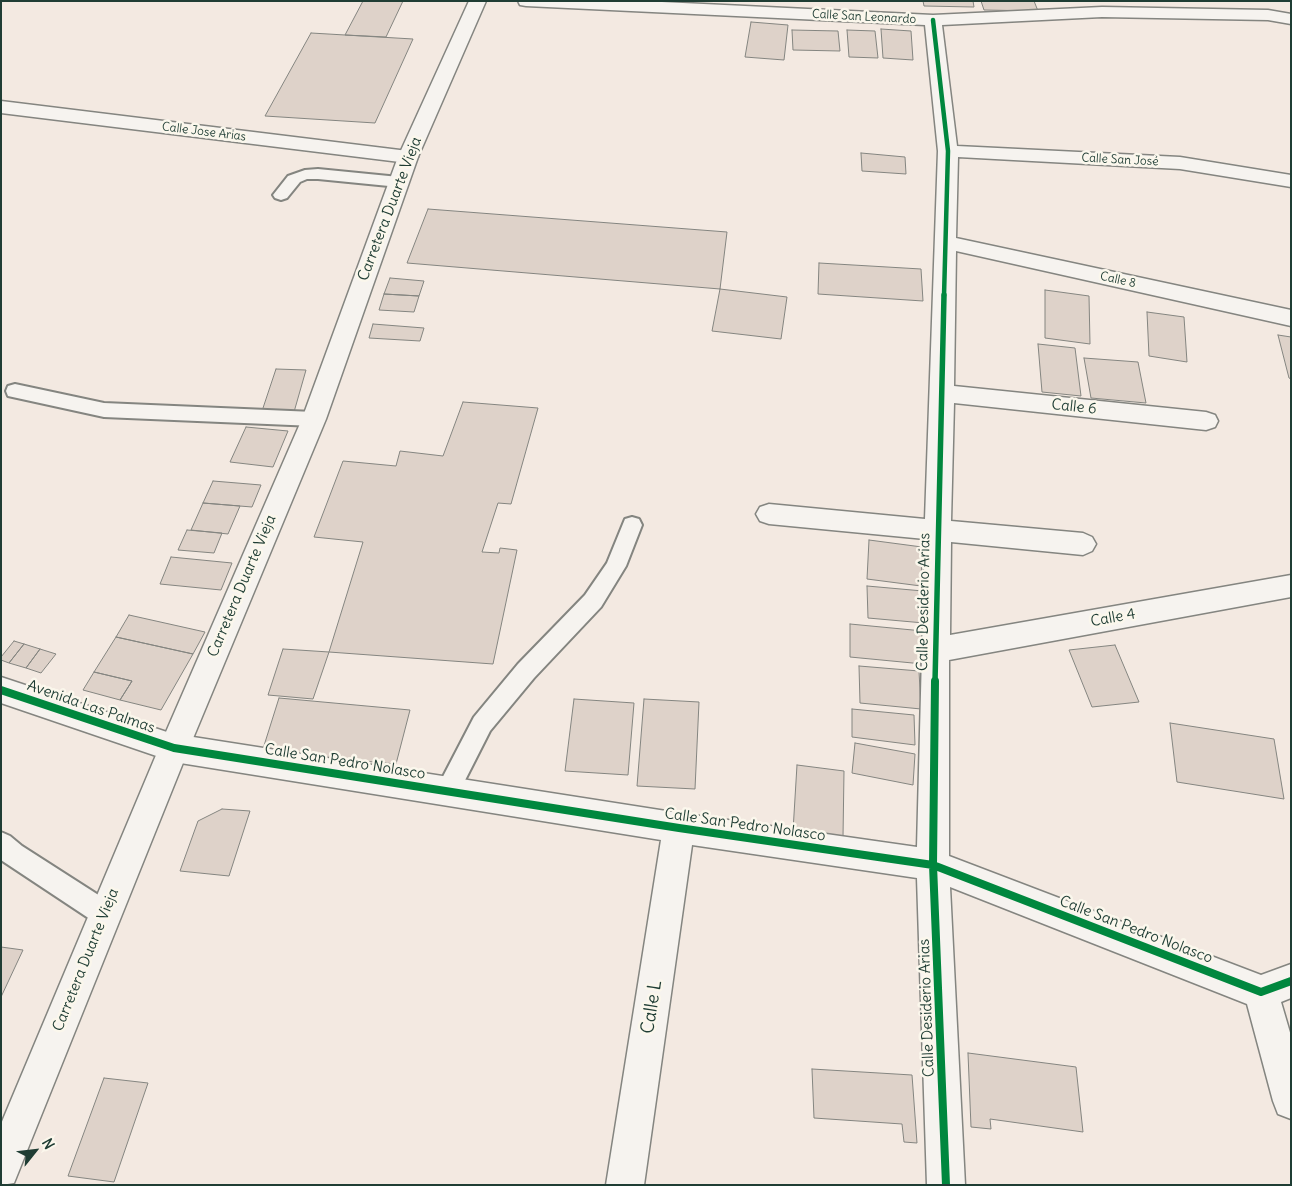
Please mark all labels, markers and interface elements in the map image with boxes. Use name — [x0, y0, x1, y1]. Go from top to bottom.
street label: Calle San Leonardo — [811, 7, 917, 27]
street label: Calle Jose Arias — [161, 120, 247, 144]
street label: Carretera Duarte Vieja — [354, 135, 426, 283]
street label: Calle San José — [1081, 151, 1159, 169]
street label: Calle 8 — [1099, 269, 1137, 291]
street label: Calle 6 — [1051, 396, 1097, 418]
street label: Carretera Duarte Vieja — [204, 512, 280, 660]
street label: Calle Desiderio Arias — [914, 533, 934, 671]
street label: Calle 4 — [1089, 605, 1137, 631]
street label: Avenida Las Palmas — [25, 677, 157, 737]
street label: Calle San Pedro Nolasco — [263, 740, 427, 784]
street label: Calle San Pedro Nolasco — [663, 805, 827, 845]
street label: Carretera Duarte Vieja — [49, 886, 123, 1034]
street label: Calle San Pedro Nolasco — [1057, 892, 1215, 968]
street label: Calle Desiderio Arias — [916, 939, 938, 1077]
street label: Calle L — [637, 979, 667, 1035]
north arrow — [10, 1126, 60, 1176]
text: N — [38, 1135, 58, 1152]

